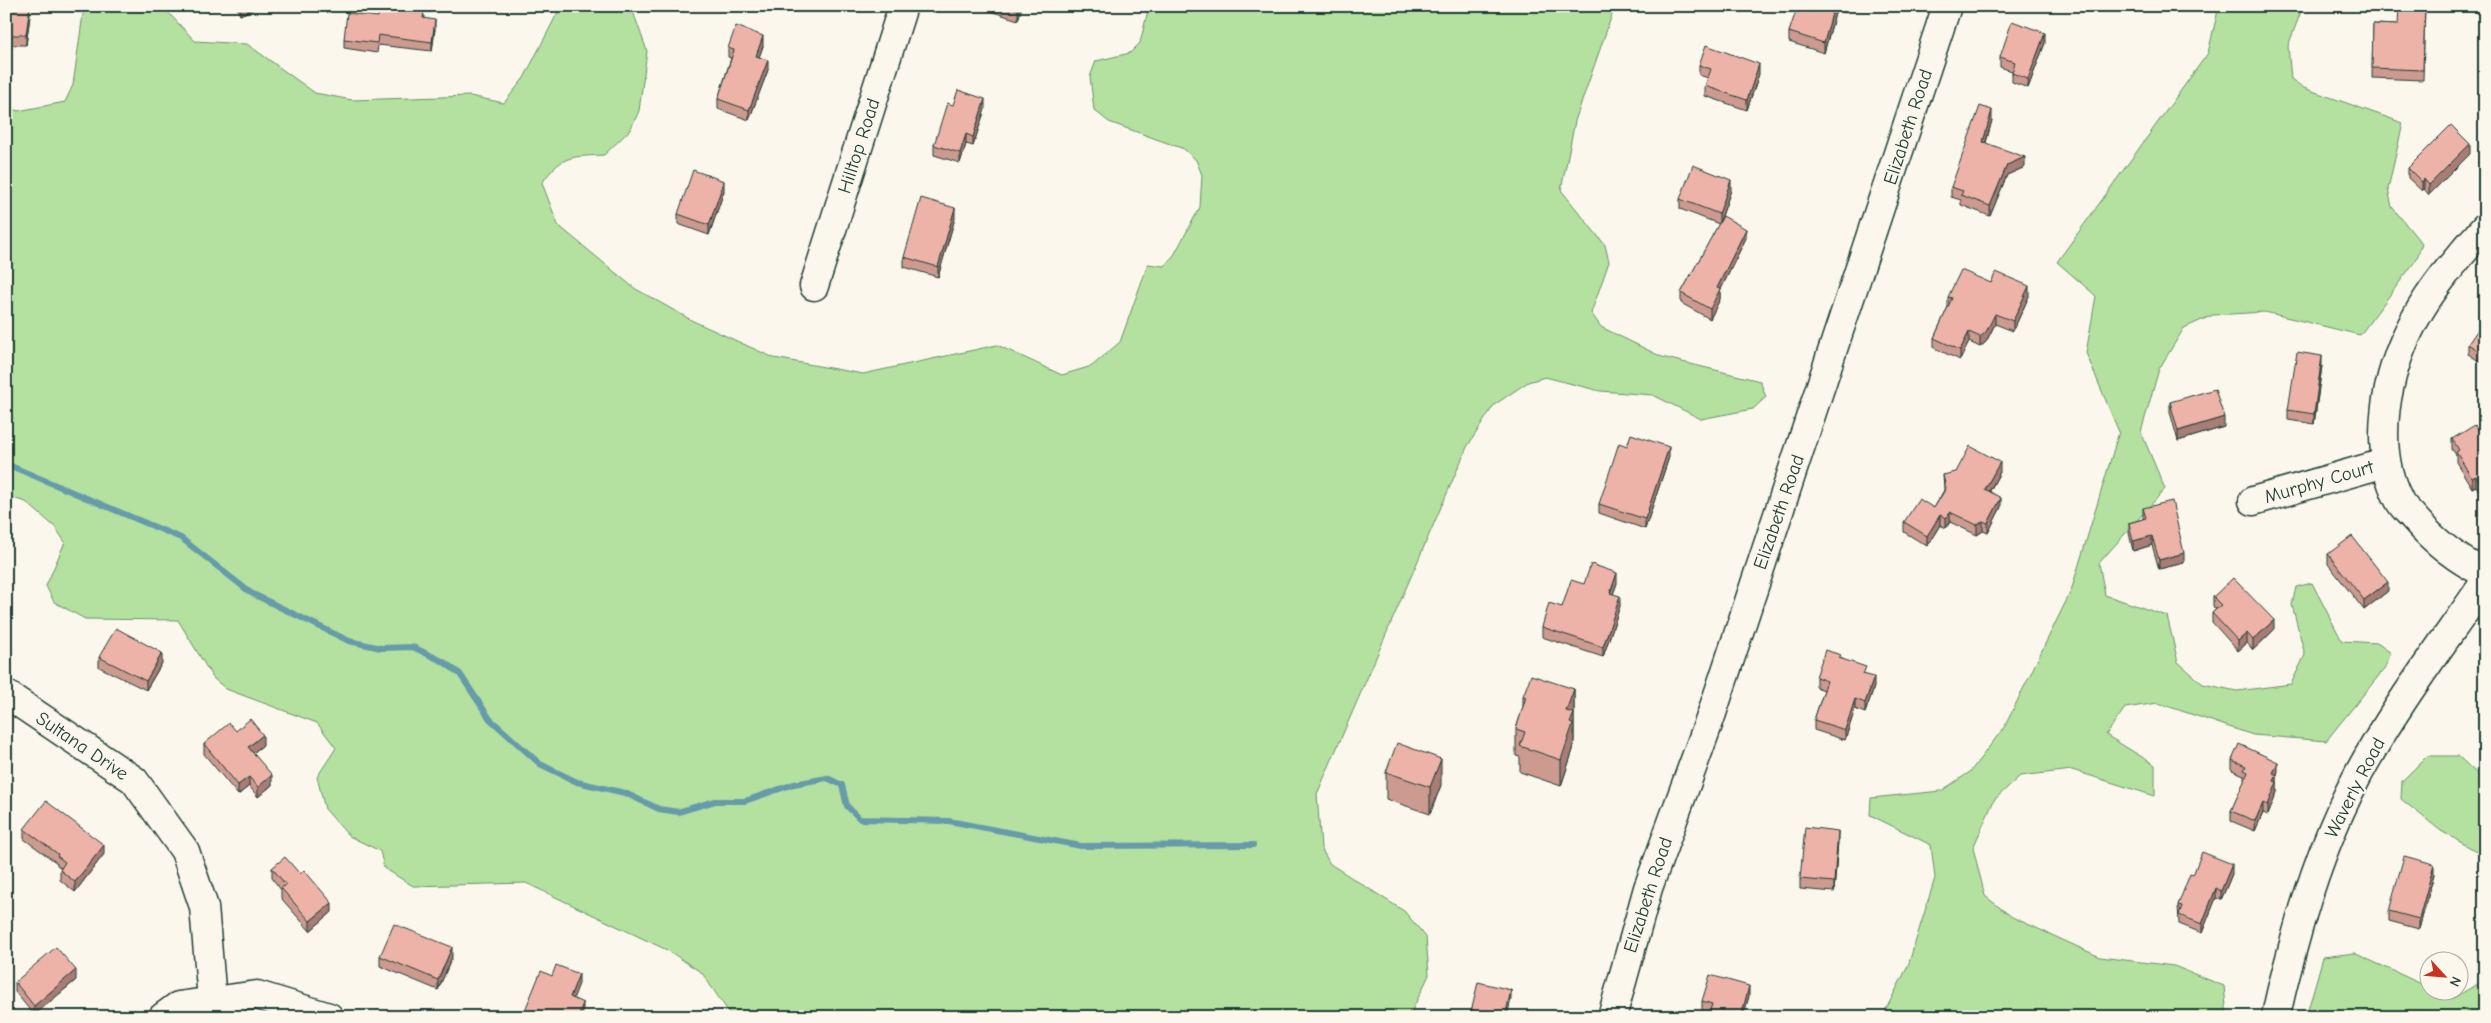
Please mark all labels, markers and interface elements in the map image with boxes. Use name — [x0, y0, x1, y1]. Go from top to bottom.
street label: Elizabeth Road — [1879, 66, 1937, 188]
street label: Hilltop Road — [833, 96, 885, 196]
street label: Elizabeth Road — [1749, 452, 1809, 572]
street label: Murphy Court — [2262, 456, 2377, 508]
street label: Sultana Drive — [32, 707, 132, 785]
street label: Waverly Road — [2320, 734, 2390, 842]
street label: Elizabeth Road — [1619, 834, 1677, 956]
north arrow — [2418, 950, 2468, 1000]
text: N — [2446, 974, 2465, 989]

